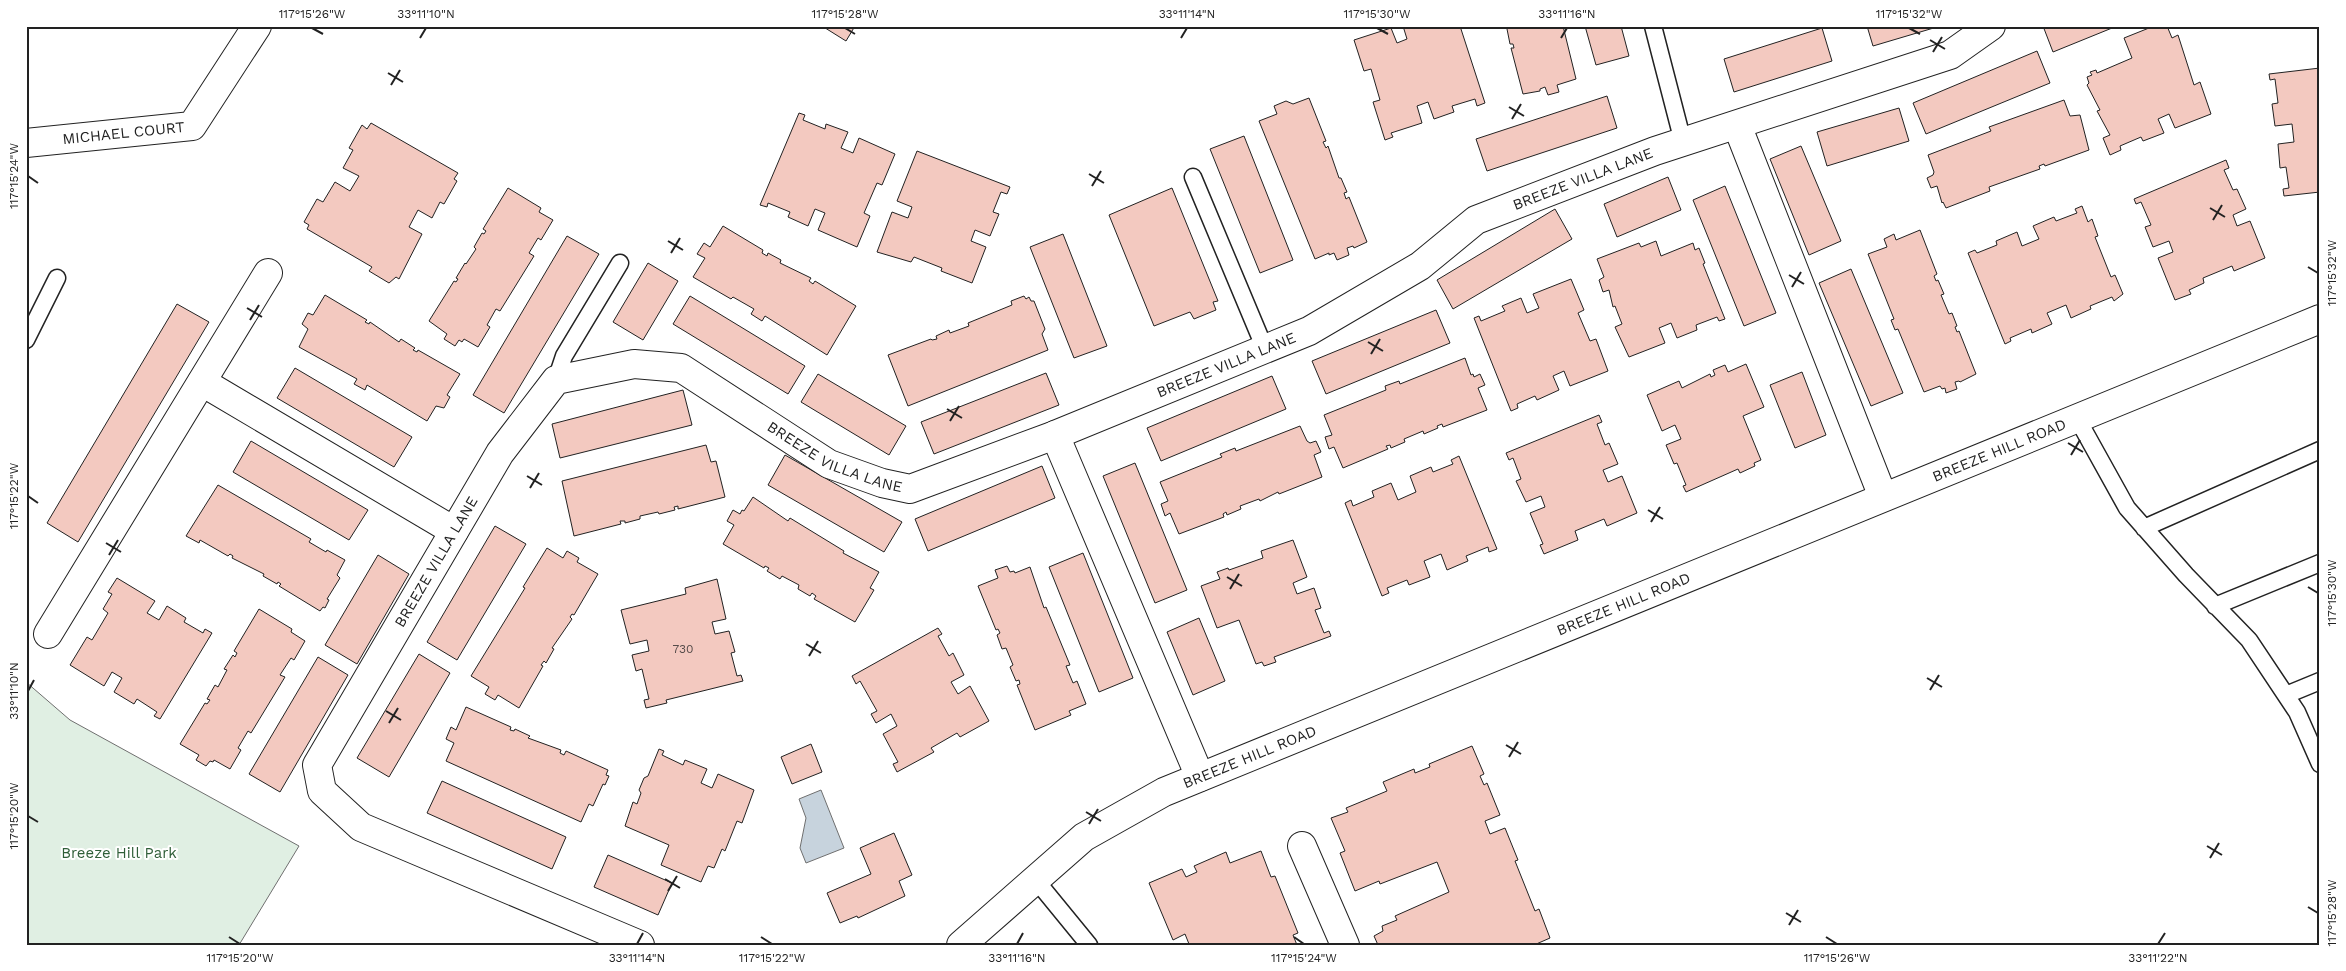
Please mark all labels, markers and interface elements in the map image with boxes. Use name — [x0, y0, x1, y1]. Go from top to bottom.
text: 117°15'26"W — [279, 7, 346, 21]
text: 33°11'10"N — [397, 7, 455, 21]
text: 117°15'28"W — [812, 7, 879, 21]
text: 33°11'14"N — [1159, 7, 1215, 21]
text: 117°15'30"W — [1344, 7, 1411, 21]
text: 33°11'16"N — [1538, 7, 1596, 21]
text: 117°15'32"W — [1876, 7, 1943, 21]
street label: MICHAEL COURT — [62, 118, 185, 148]
text: 117°15'24"W — [7, 143, 21, 209]
street label: BREEZE VILLA LANE — [1510, 144, 1655, 214]
text: 117°15'32"W — [2325, 239, 2339, 306]
street label: BREEZE VILLA LANE — [1154, 328, 1298, 401]
street label: BREEZE HILL ROAD — [1930, 415, 2069, 486]
street label: BREEZE VILLA LANE — [764, 417, 904, 496]
text: 117°15'22"W — [7, 462, 21, 529]
street label: BREEZE VILLA LANE — [391, 493, 482, 631]
text: 117°15'30"W — [2325, 559, 2339, 626]
street label: BREEZE HILL ROAD — [1554, 569, 1693, 639]
house number: 730 — [672, 642, 694, 656]
text: 33°11'10"N — [7, 662, 21, 720]
street label: BREEZE HILL ROAD — [1180, 722, 1319, 792]
text: 117°15'20"W — [7, 782, 21, 849]
park label: Breeze Hill Park — [61, 844, 177, 862]
text: 117°15'28"W — [2325, 879, 2339, 946]
text: 117°15'20"W — [207, 951, 274, 965]
text: 33°11'14"N — [609, 951, 665, 965]
text: 117°15'22"W — [739, 951, 806, 965]
text: 33°11'16"N — [988, 951, 1046, 965]
text: 117°15'24"W — [1271, 951, 1337, 965]
text: 117°15'26"W — [1804, 951, 1871, 965]
text: 33°11'22"N — [2128, 951, 2188, 965]

